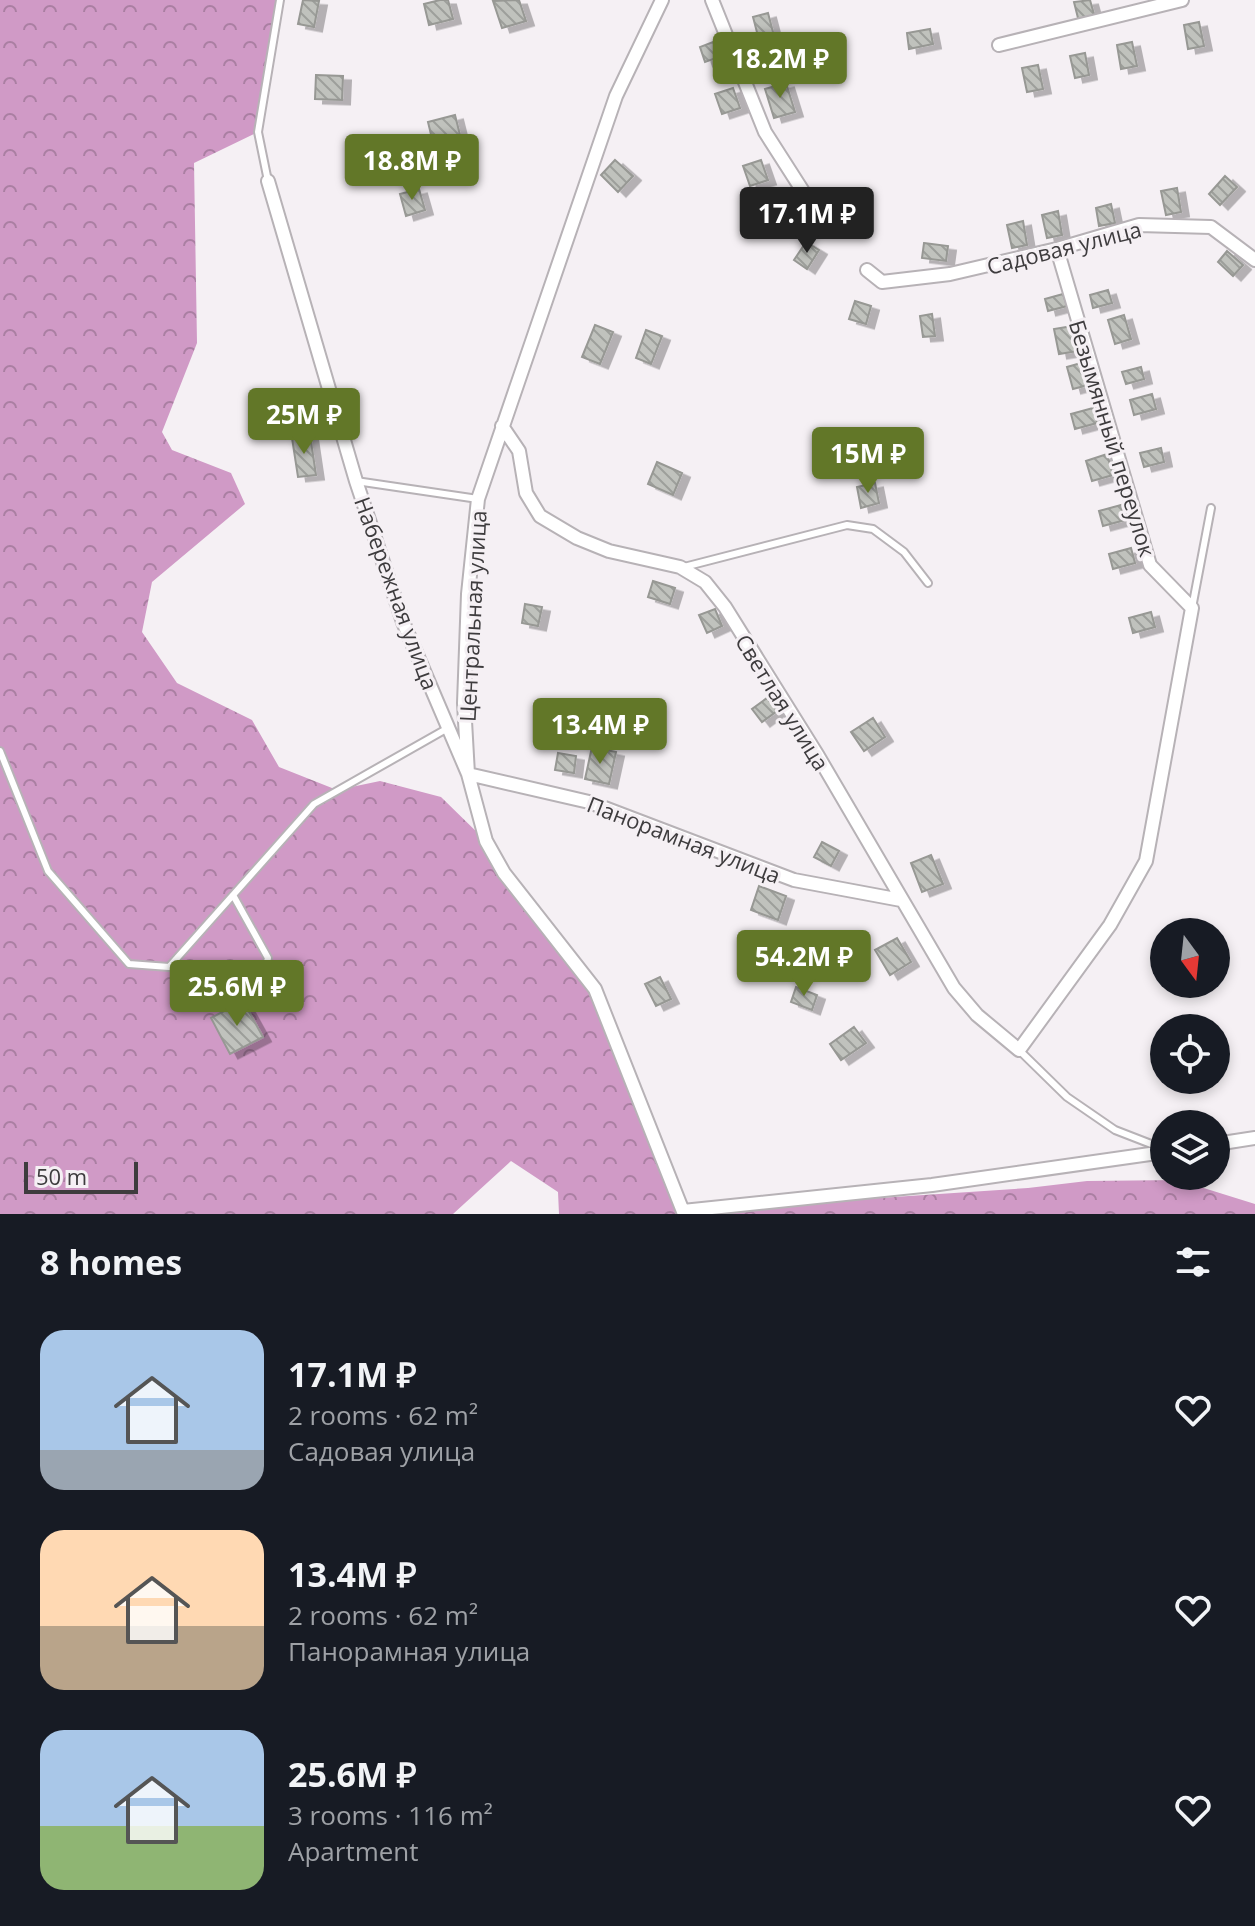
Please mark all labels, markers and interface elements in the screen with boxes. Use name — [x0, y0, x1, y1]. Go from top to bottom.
pin: 18.2M ₽ — [706, 32, 854, 100]
text: 18.2M ₽ — [731, 40, 829, 76]
pin: 18.8M ₽ — [338, 134, 486, 202]
text: 18.8M ₽ — [363, 142, 461, 178]
pin: 17.1M ₽ — [733, 187, 881, 255]
text: 17.1M ₽ — [758, 195, 856, 231]
street label: Садовая улица — [984, 213, 1144, 281]
street label: Безымянный переулок — [1063, 316, 1164, 561]
pin: 25M ₽ — [248, 388, 360, 456]
text: 25M ₽ — [266, 396, 342, 432]
pin: 15M ₽ — [812, 427, 924, 495]
text: 15M ₽ — [830, 435, 906, 471]
street label: Набережная улица — [348, 492, 446, 694]
street label: Центральная улица — [451, 509, 493, 723]
street label: Светлая улица — [729, 628, 837, 776]
pin: 13.4M ₽ — [526, 698, 674, 766]
text: 13.4M ₽ — [551, 706, 649, 742]
street label: Панорамная улица — [583, 788, 785, 890]
north arrow — [1150, 918, 1230, 998]
map controls — [1150, 918, 1230, 1190]
pin: 54.2M ₽ — [730, 930, 878, 998]
text: 54.2M ₽ — [755, 938, 853, 974]
pin: 25.6M ₽ — [163, 960, 311, 1028]
text: 25.6M ₽ — [188, 968, 286, 1004]
button: locate — [1150, 1014, 1230, 1094]
button: layers — [1150, 1110, 1230, 1190]
scale bar — [24, 1158, 138, 1194]
text: 50 m — [36, 1161, 87, 1191]
text: 8 homes — [40, 1239, 182, 1285]
icon: filters — [1171, 1240, 1215, 1284]
text: 17.1M ₽ — [288, 1351, 417, 1397]
icon: home — [104, 1362, 200, 1458]
icon: heart — [1171, 1388, 1215, 1432]
text: 2 rooms · 62 m² — [288, 1397, 478, 1433]
text: Садовая улица — [288, 1433, 475, 1469]
text: 13.4M ₽ — [288, 1551, 417, 1597]
icon: home — [104, 1562, 200, 1658]
icon: heart — [1171, 1588, 1215, 1632]
text: 2 rooms · 62 m² — [288, 1597, 478, 1633]
text: Панорамная улица — [288, 1633, 530, 1669]
text: 25.6M ₽ — [288, 1751, 417, 1797]
icon: home — [104, 1762, 200, 1858]
icon: heart — [1171, 1788, 1215, 1832]
text: 3 rooms · 116 m² — [288, 1797, 493, 1833]
text: Apartment — [288, 1833, 419, 1869]

